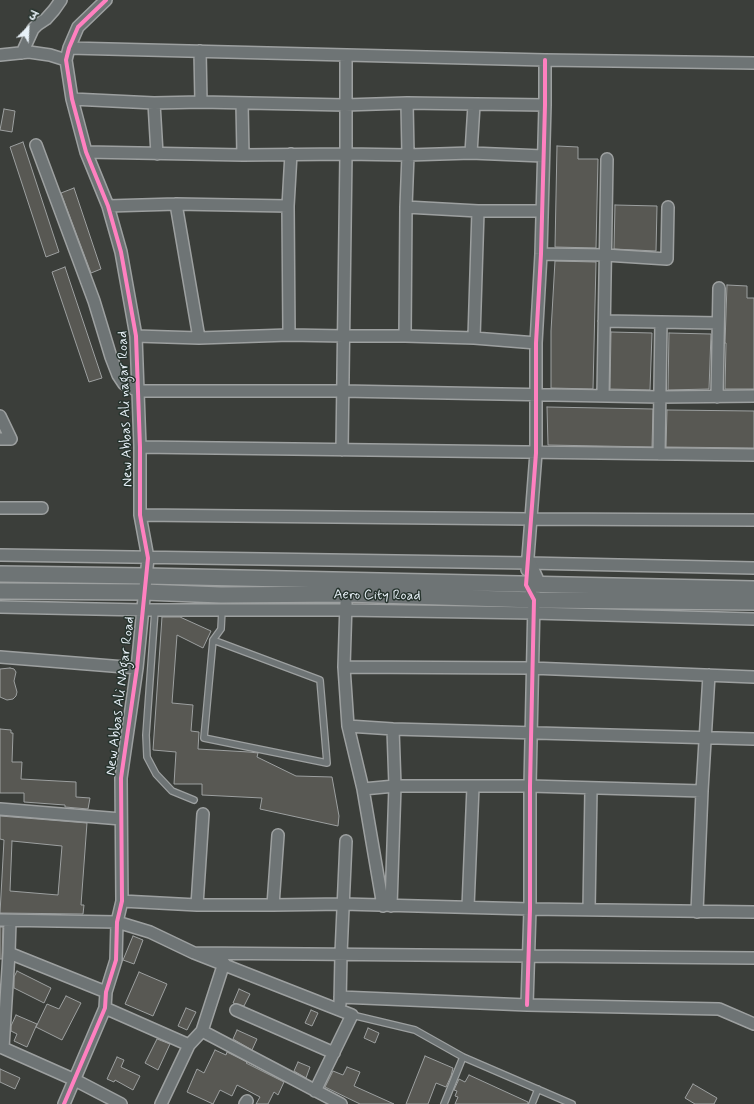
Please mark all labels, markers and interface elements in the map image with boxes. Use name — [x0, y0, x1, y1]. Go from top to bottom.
north arrow — [8, 8, 48, 48]
text: उ — [27, 9, 39, 25]
street label: New Abbas Ali nagar Road — [115, 331, 137, 487]
street label: Aero City Road — [333, 587, 421, 605]
street label: New Abbas Ali NAgar Road — [103, 616, 139, 776]

